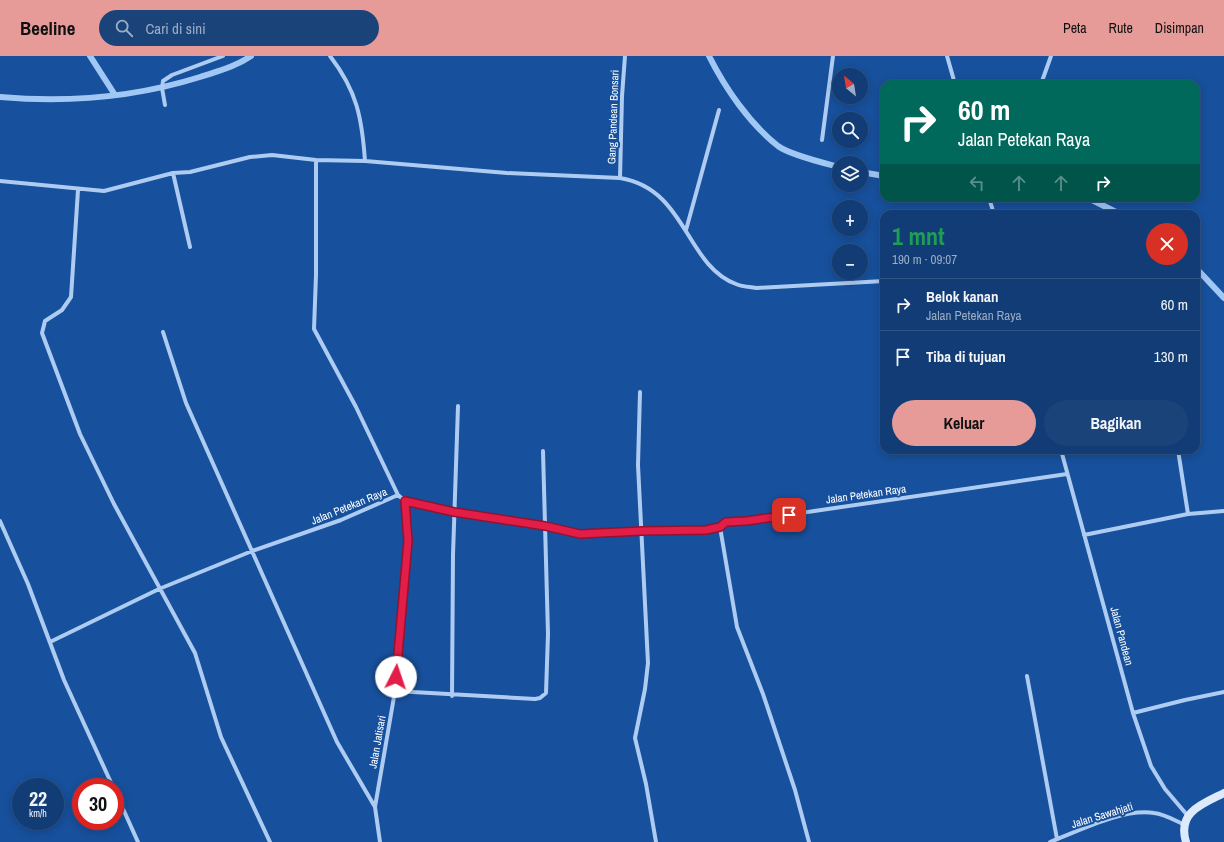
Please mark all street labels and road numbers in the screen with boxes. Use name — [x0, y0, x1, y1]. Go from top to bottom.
street label: Gang Pandean Bonsari — [604, 70, 622, 164]
street label: Jalan Petekan Raya — [825, 481, 907, 507]
street label: Jalan Petekan Raya — [309, 484, 389, 528]
street label: Jalan Pandean — [1107, 605, 1137, 667]
street label: Jalan Jatisari — [365, 714, 389, 770]
street label: Jalan Sawahjati — [1070, 799, 1134, 831]

